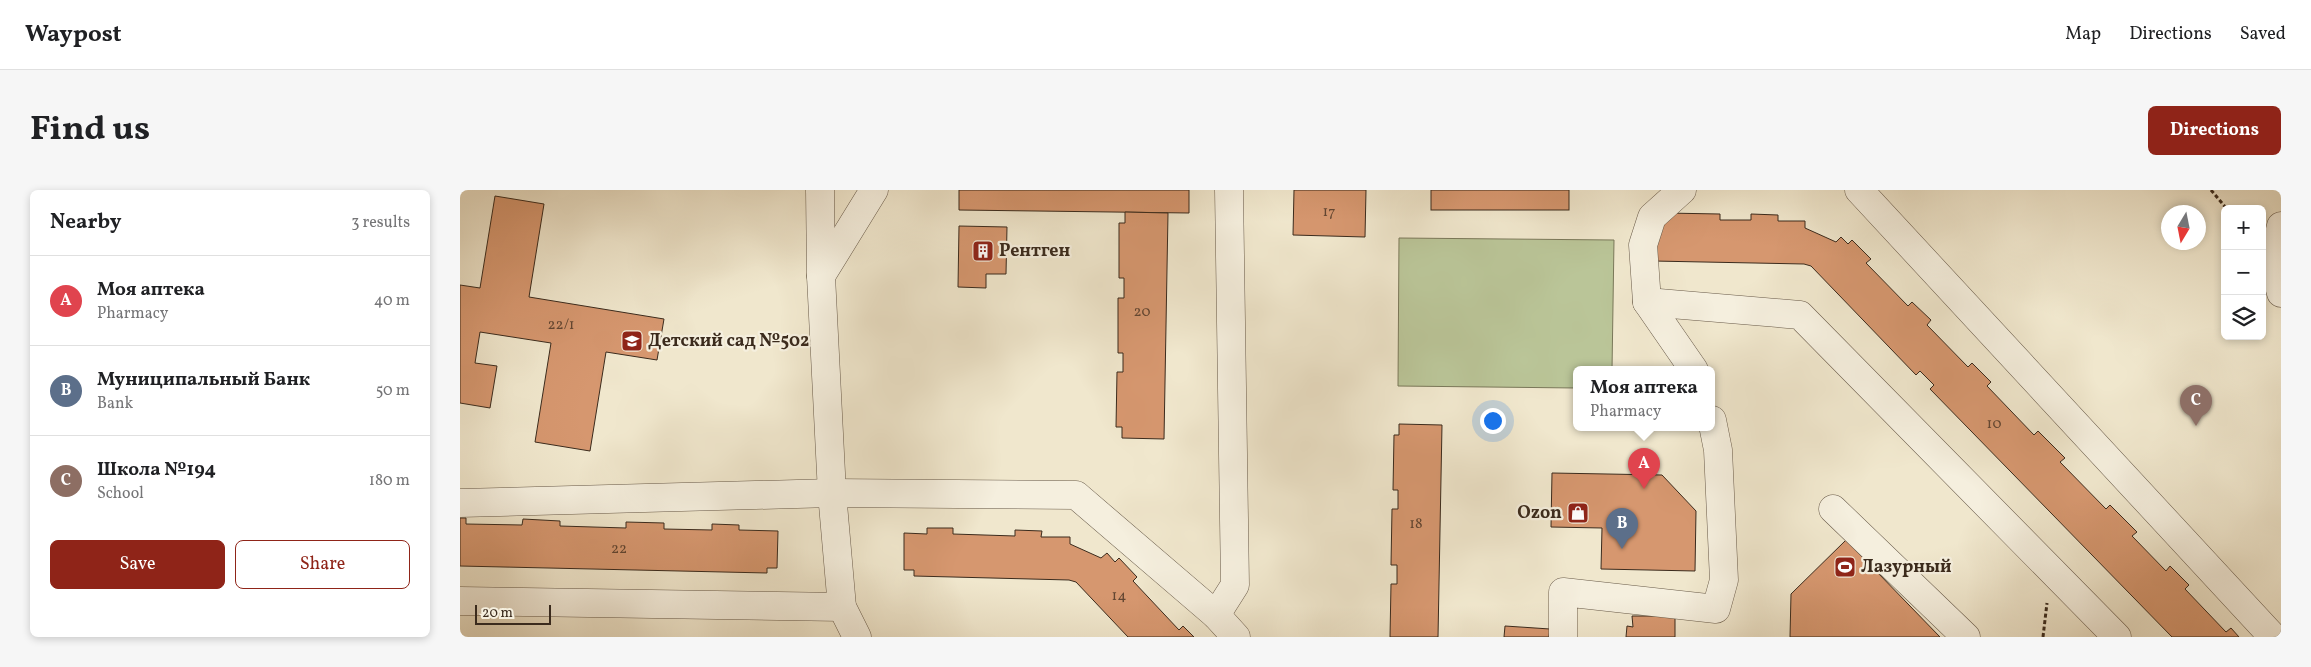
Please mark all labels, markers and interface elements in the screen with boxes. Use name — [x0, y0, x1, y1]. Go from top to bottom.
text: Waypost — [25, 18, 122, 52]
text: Map — [2065, 22, 2101, 47]
text: Directions — [2129, 22, 2212, 47]
text: Saved — [2240, 22, 2286, 47]
text: Find us — [30, 106, 150, 154]
button: Directions — [2148, 106, 2281, 155]
house number: 17 — [1322, 202, 1336, 223]
north arrow — [2161, 205, 2206, 250]
map controls — [2221, 205, 2266, 340]
button: + — [2221, 205, 2266, 250]
text: Nearby — [50, 208, 121, 237]
text: 3 results — [351, 212, 410, 234]
building icon: Рентген — [971, 239, 995, 263]
place label: Рентген — [999, 239, 1071, 264]
button: − — [2221, 250, 2266, 295]
text: Моя аптека — [97, 277, 205, 303]
text: A — [60, 290, 72, 312]
text: 40 m — [374, 290, 410, 312]
button: layers — [2221, 295, 2266, 340]
house number: 20 — [1134, 302, 1150, 323]
text: Pharmacy — [97, 303, 168, 325]
house number: 22/1 — [548, 315, 574, 336]
school or university icon: Детский сад №502 — [620, 329, 644, 353]
place label: Детский сад №502 — [648, 329, 809, 354]
popup — [1573, 366, 1715, 431]
text: Муниципальный Банк — [97, 367, 310, 393]
text: Моя аптека — [1590, 375, 1698, 401]
text: B — [61, 380, 71, 402]
text: 50 m — [376, 380, 410, 402]
pin: C — [2180, 385, 2212, 426]
text: Bank — [97, 393, 133, 415]
text: Pharmacy — [1590, 401, 1662, 423]
your location — [1480, 408, 1506, 434]
house number: 10 — [1987, 414, 2001, 435]
pin: A — [1628, 448, 1660, 489]
text: Школа №194 — [97, 457, 216, 483]
text: C — [61, 470, 71, 492]
text: 180 m — [369, 470, 410, 492]
text: School — [97, 483, 144, 505]
place label: Ozon — [1517, 501, 1562, 526]
shop icon: Ozon — [1566, 501, 1590, 525]
pin: B — [1606, 508, 1638, 549]
house number: 18 — [1409, 514, 1423, 535]
house number: 22 — [611, 539, 627, 560]
button: Save — [50, 540, 225, 589]
button: Share — [235, 540, 410, 589]
sports icon: Лазурный — [1833, 555, 1857, 579]
place label: Лазурный — [1861, 555, 1952, 580]
house number: 14 — [1112, 586, 1126, 607]
scale bar — [475, 602, 551, 625]
text: 20 m — [482, 604, 513, 623]

